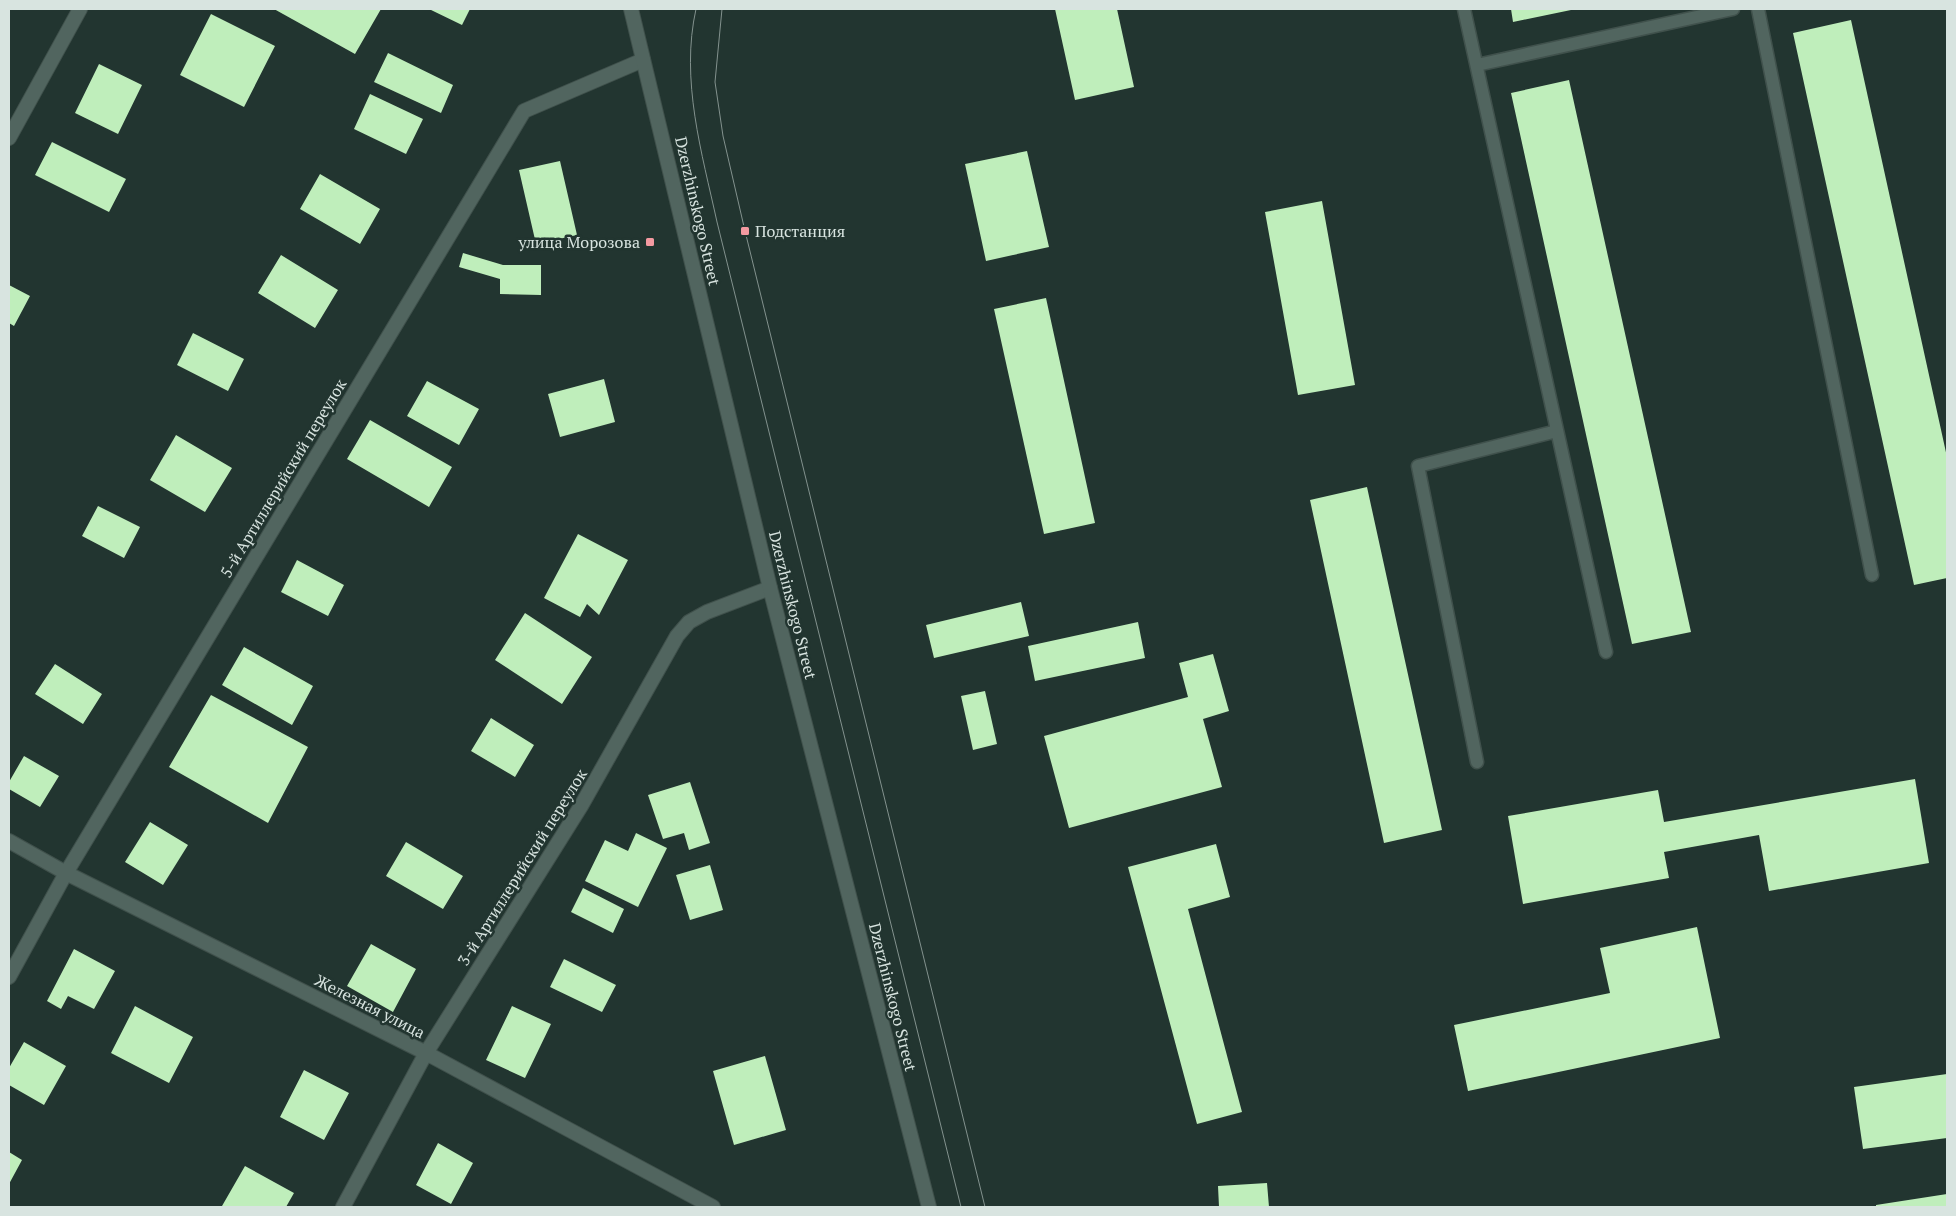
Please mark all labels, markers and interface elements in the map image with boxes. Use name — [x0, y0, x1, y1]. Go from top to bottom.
street label: Dzerzhinskogo Street — [670, 134, 726, 288]
place label: Подстанция — [755, 220, 845, 242]
marker: Подстанция — [739, 225, 751, 237]
place label: улица Морозова — [517, 231, 640, 253]
marker: улица Морозова — [644, 236, 656, 248]
street label: 5-й Артиллерийский переулок — [215, 374, 351, 582]
street label: Dzerzhinskogo Street — [764, 529, 822, 681]
street label: 3-й Артиллерийский переулок — [452, 764, 592, 970]
street label: Dzerzhinskogo Street — [864, 921, 922, 1073]
street label: Железная улица — [311, 969, 429, 1043]

